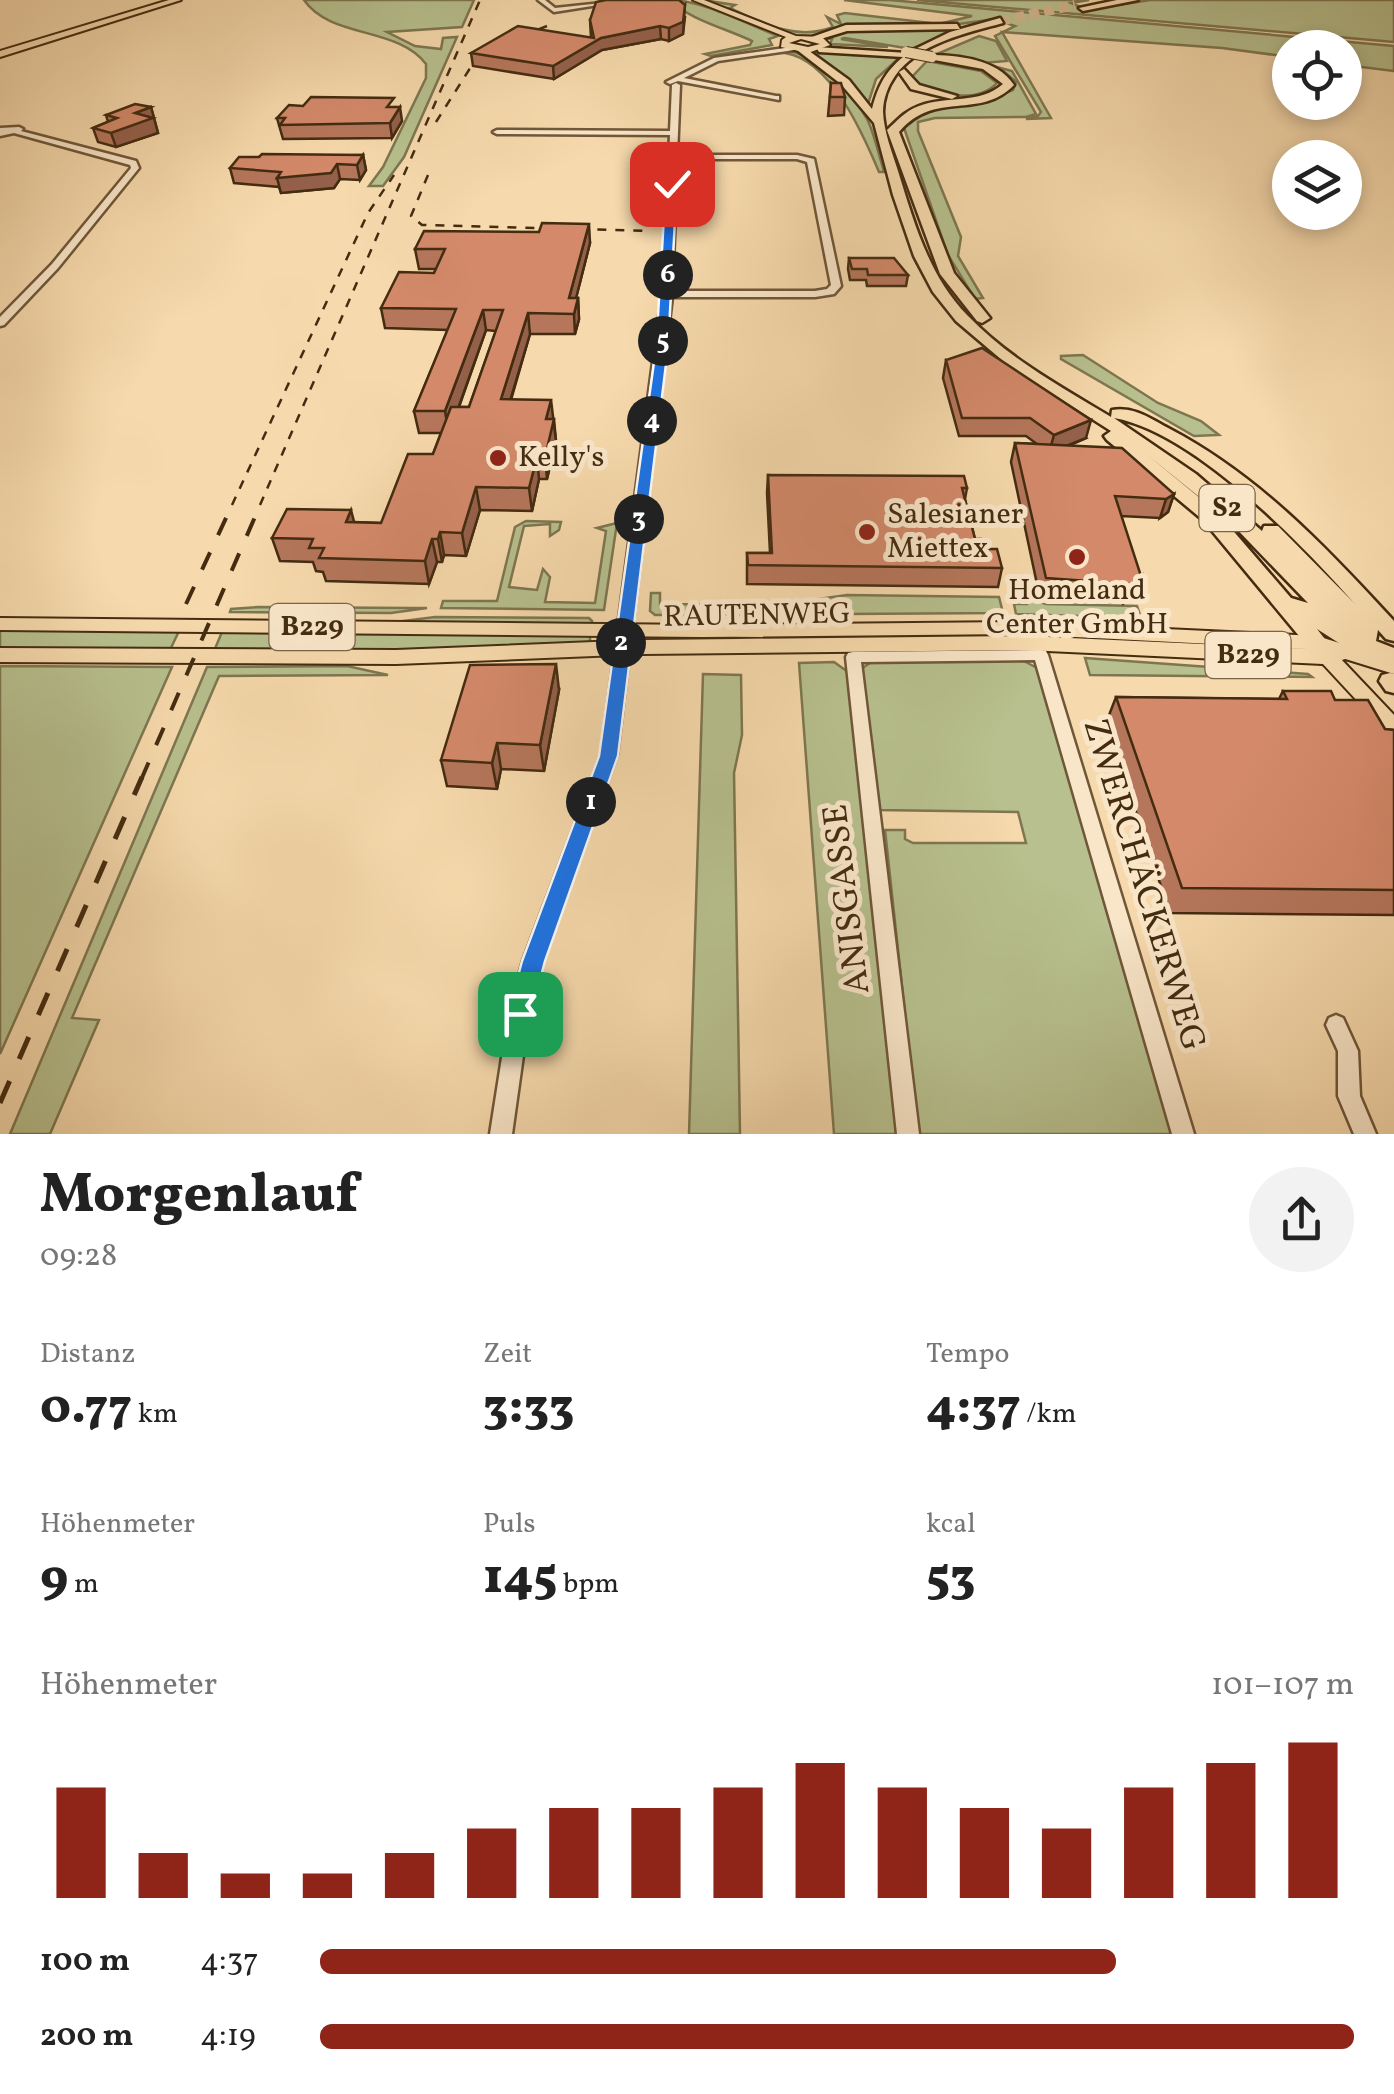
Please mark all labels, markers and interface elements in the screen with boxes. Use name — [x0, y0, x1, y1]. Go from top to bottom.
map controls — [1272, 30, 1362, 230]
button: locate — [1272, 30, 1362, 120]
button: layers — [1272, 140, 1362, 230]
pin — [630, 142, 715, 227]
icon: check — [645, 157, 700, 212]
pin: 6 — [643, 250, 693, 300]
text: 6 — [660, 255, 676, 294]
pin: 5 — [638, 316, 688, 366]
text: 5 — [656, 321, 670, 360]
pin: 4 — [627, 396, 677, 446]
text: 4 — [644, 401, 660, 440]
place label: Kelly's — [518, 437, 604, 479]
marker: Kelly's — [487, 447, 509, 469]
road number: S2 — [1200, 485, 1254, 531]
pin: 3 — [614, 494, 664, 544]
place label: Salesianer Miettex — [887, 494, 1023, 570]
text: 3 — [632, 499, 646, 538]
marker: Salesianer Miettex — [856, 521, 878, 543]
marker: Homeland Center GmbH — [1066, 546, 1088, 568]
place label: Homeland Center GmbH — [986, 570, 1168, 646]
street label: RAUTENWEG — [663, 593, 851, 639]
road number: B229 — [270, 604, 354, 650]
pin: 2 — [596, 618, 646, 668]
text: 2 — [614, 623, 628, 662]
road number: B229 — [1206, 632, 1290, 678]
street label: ZWERCHÄCKERWEG — [1070, 713, 1216, 1057]
pin: 1 — [566, 777, 616, 827]
text: 1 — [585, 782, 597, 821]
street label: ANISGASSE — [813, 801, 883, 997]
pin — [478, 972, 563, 1057]
icon: arrive — [493, 987, 548, 1042]
text: Morgenlauf — [40, 1159, 358, 1235]
button: share — [1249, 1167, 1354, 1272]
text: 09:28 — [40, 1235, 117, 1279]
text: Distanz — [40, 1335, 135, 1374]
text: Zeit — [483, 1335, 532, 1374]
text: Tempo — [926, 1335, 1009, 1374]
text: 0.77 — [40, 1374, 132, 1444]
text: 3:33 — [483, 1374, 574, 1444]
text: 4:37 — [926, 1374, 1021, 1444]
text: km — [132, 1395, 178, 1434]
text: /km — [1021, 1395, 1077, 1434]
text: Höhenmeter — [40, 1505, 195, 1544]
text: Puls — [483, 1505, 535, 1544]
text: kcal — [926, 1505, 976, 1544]
text: 9 — [40, 1544, 68, 1614]
text: 145 — [483, 1544, 557, 1614]
text: 53 — [926, 1544, 976, 1614]
text: m — [68, 1565, 99, 1604]
text: bpm — [557, 1565, 619, 1604]
text: Höhenmeter — [40, 1664, 217, 1708]
text: 101–107 m — [1211, 1664, 1354, 1708]
text: 100 m — [40, 1940, 130, 1984]
text: 4:37 — [200, 1940, 259, 1984]
text: 200 m — [40, 2015, 134, 2059]
text: 4:19 — [200, 2015, 256, 2059]

